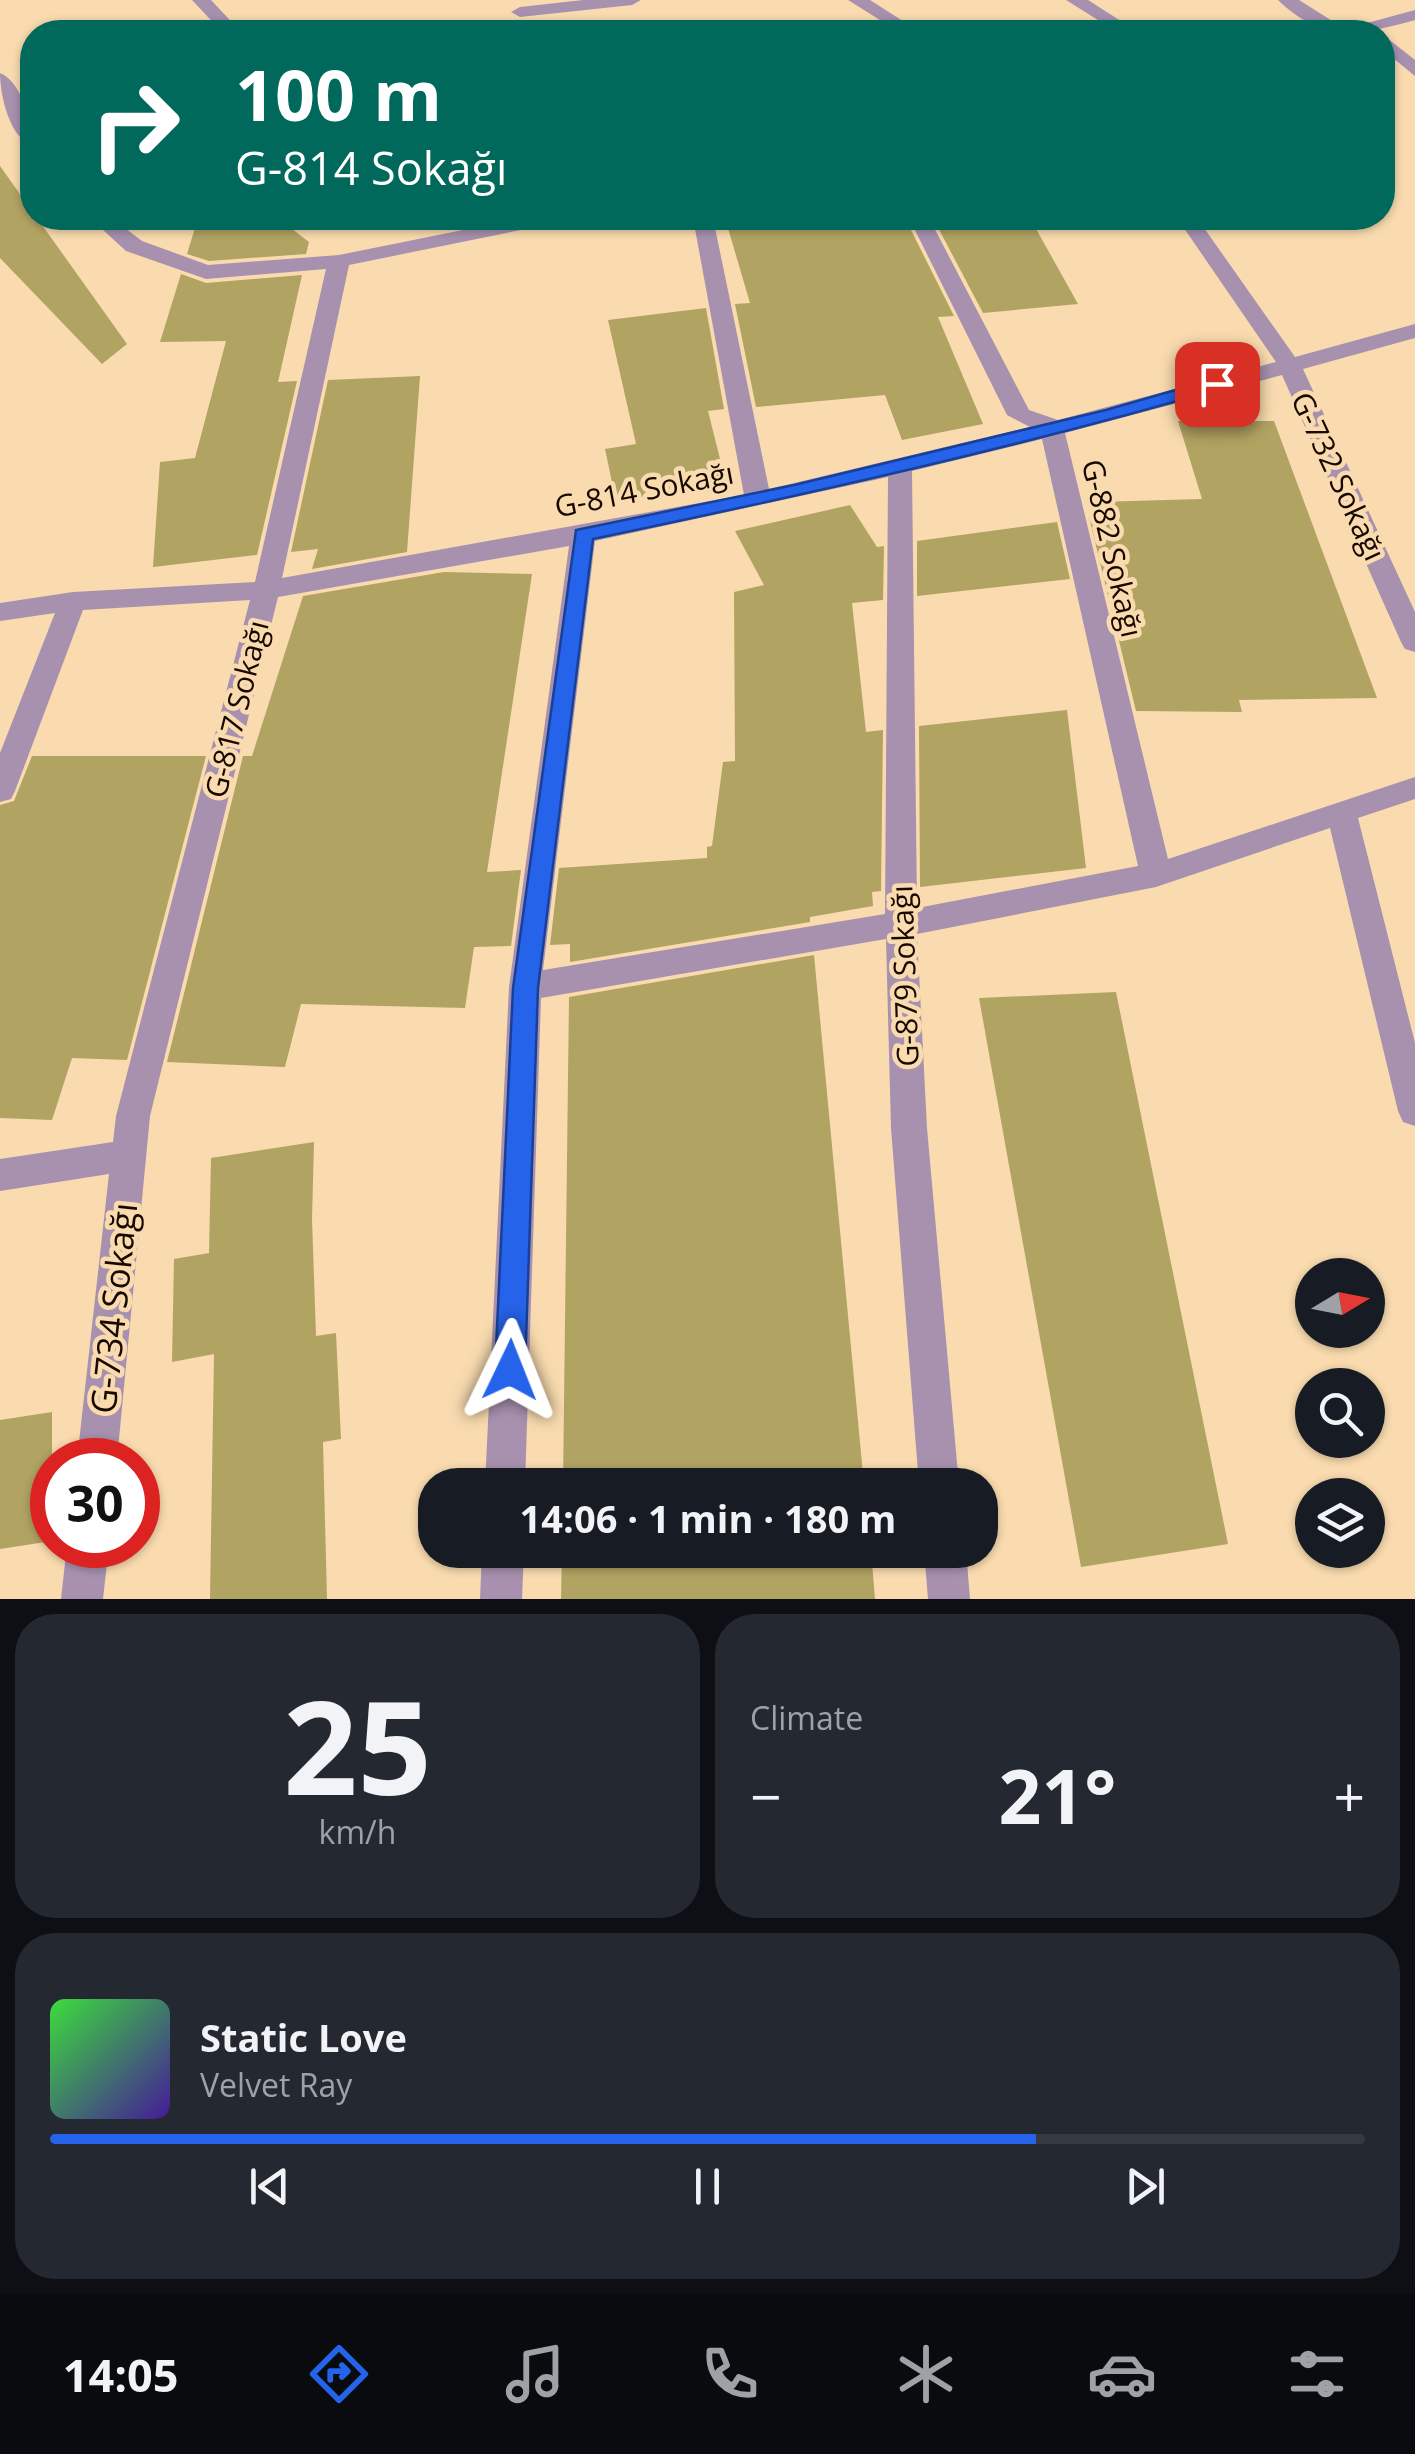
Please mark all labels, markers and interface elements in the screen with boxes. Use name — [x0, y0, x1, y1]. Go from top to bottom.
text: 100 m — [235, 46, 442, 142]
icon: right — [70, 60, 200, 190]
text: G-814 Sokağı — [235, 137, 507, 198]
pin — [1175, 342, 1260, 427]
icon: arrive — [1190, 357, 1245, 412]
street label: G-732 Sokağı — [1282, 385, 1396, 567]
street label: G-814 Sokağı — [551, 452, 737, 526]
street label: G-882 Sokağı — [1073, 455, 1153, 641]
street label: G-817 Sokağı — [194, 616, 278, 802]
street label: G-879 Sokağı — [880, 885, 928, 1067]
street label: G-734 Sokağı — [79, 1200, 147, 1416]
north arrow — [1295, 1258, 1385, 1348]
map controls — [1295, 1258, 1385, 1568]
position arrow — [458, 1318, 562, 1422]
button: search — [1295, 1368, 1385, 1458]
speed limit sign: 30 — [30, 1438, 160, 1568]
button: layers — [1295, 1478, 1385, 1568]
text: 14:06 · 1 min · 180 m — [520, 1492, 896, 1544]
text: 25 — [283, 1656, 432, 1833]
text: Climate — [750, 1696, 863, 1739]
text: 21° — [999, 1744, 1116, 1846]
text: − — [750, 1758, 781, 1833]
text: + — [1334, 1758, 1365, 1833]
text: km/h — [319, 1810, 396, 1853]
text: Static Love — [200, 2011, 407, 2063]
text: Velvet Ray — [200, 2063, 352, 2106]
icon: previous — [242, 2159, 297, 2214]
icon: pause — [680, 2159, 735, 2214]
icon: next — [1118, 2159, 1173, 2214]
icon: directions — [304, 2339, 374, 2409]
icon: music — [500, 2339, 570, 2409]
icon: phone — [695, 2339, 765, 2409]
icon: climate — [891, 2339, 961, 2409]
icon: car — [1087, 2339, 1157, 2409]
icon: filters — [1282, 2339, 1352, 2409]
text: 14:05 — [63, 2344, 179, 2405]

